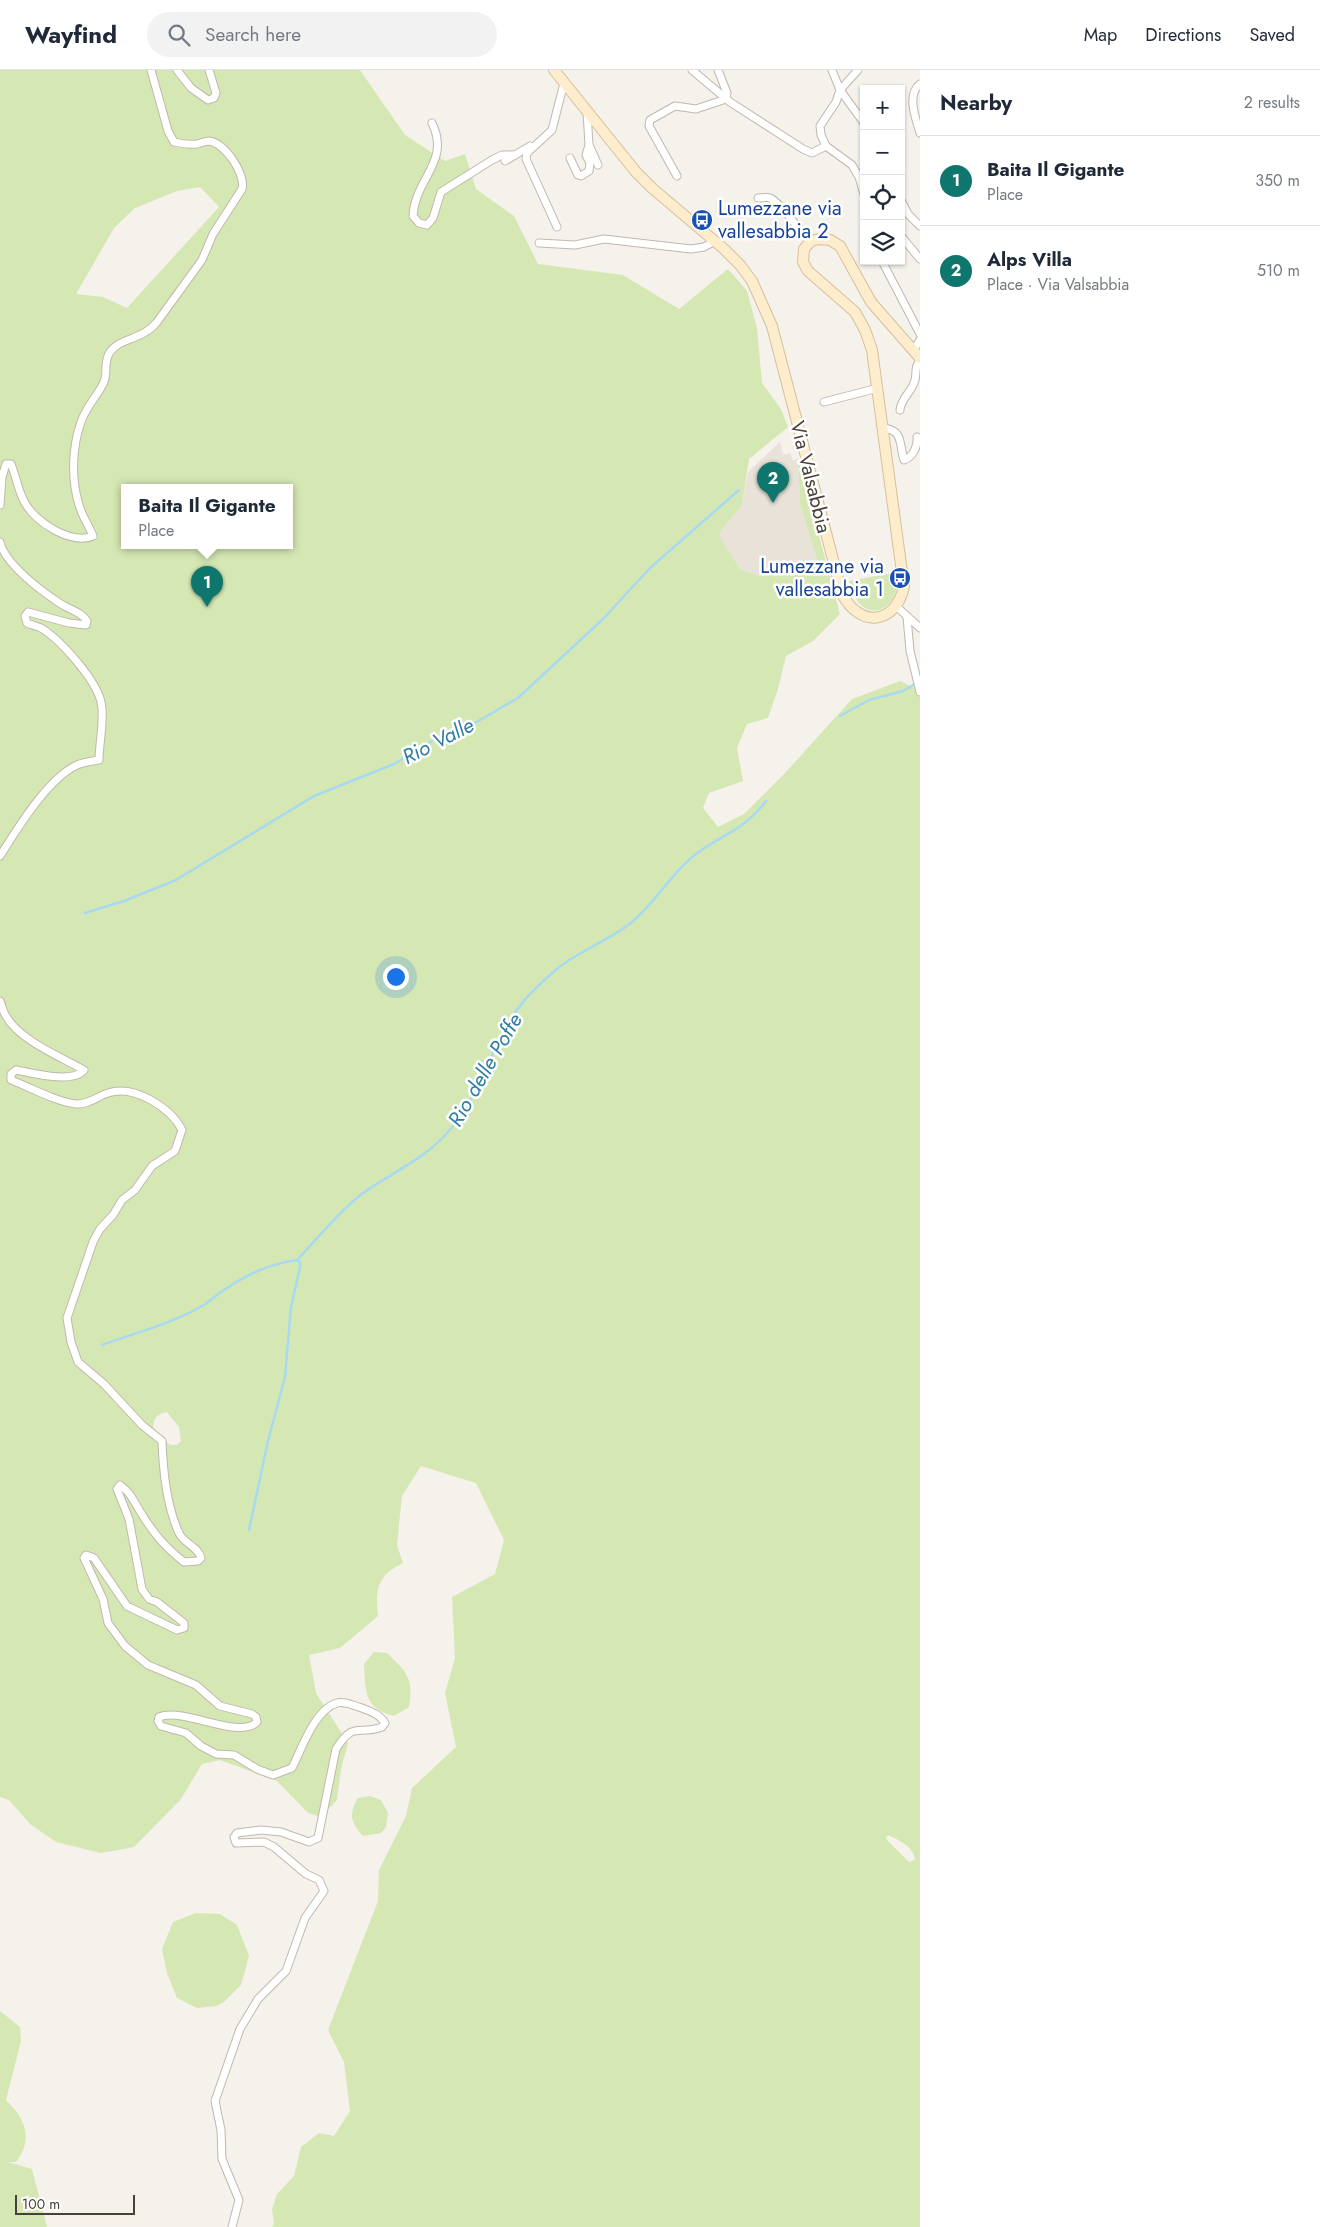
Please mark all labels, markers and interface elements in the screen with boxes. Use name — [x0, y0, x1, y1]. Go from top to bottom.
search box — [147, 12, 497, 57]
text: Wayfind — [25, 17, 117, 52]
icon: search — [165, 21, 193, 49]
text: Search here — [205, 21, 301, 48]
text: Map — [1084, 22, 1117, 48]
text: Directions — [1145, 22, 1221, 48]
text: Saved — [1249, 22, 1295, 48]
map controls — [860, 85, 905, 265]
button: + — [860, 85, 905, 130]
text: Nearby — [940, 88, 1012, 118]
text: 2 results — [1244, 91, 1300, 114]
button: − — [860, 130, 905, 175]
text: Baita Il Gigante — [987, 156, 1124, 183]
text: 1 — [952, 169, 960, 192]
text: 350 m — [1255, 169, 1300, 192]
button: locate — [860, 175, 905, 220]
text: Place — [987, 183, 1023, 206]
place label: Lumezzane via vallesabbia 2 — [718, 194, 842, 246]
bus stop icon: Lumezzane via vallesabbia 2 — [690, 208, 714, 232]
button: layers — [860, 220, 905, 265]
text: Alps Villa — [987, 246, 1072, 273]
text: 2 — [951, 259, 961, 282]
text: 510 m — [1257, 259, 1300, 282]
text: Place · Via Valsabbia — [987, 273, 1129, 296]
street label: Via Valsabbia — [783, 418, 838, 536]
pin: 2 — [757, 462, 789, 503]
popup — [121, 484, 293, 549]
text: Baita Il Gigante — [138, 492, 276, 519]
text: Place — [138, 519, 174, 542]
place label: Lumezzane via vallesabbia 1 — [760, 552, 884, 604]
pin: 1 — [191, 566, 223, 607]
bus stop icon: Lumezzane via vallesabbia 1 — [888, 566, 912, 590]
water label: Rio Valle — [397, 710, 480, 772]
your location — [383, 964, 409, 990]
water label: Rio delle Poffe — [440, 1007, 530, 1132]
scale bar — [15, 2192, 135, 2215]
text: 100 m — [22, 2194, 60, 2214]

